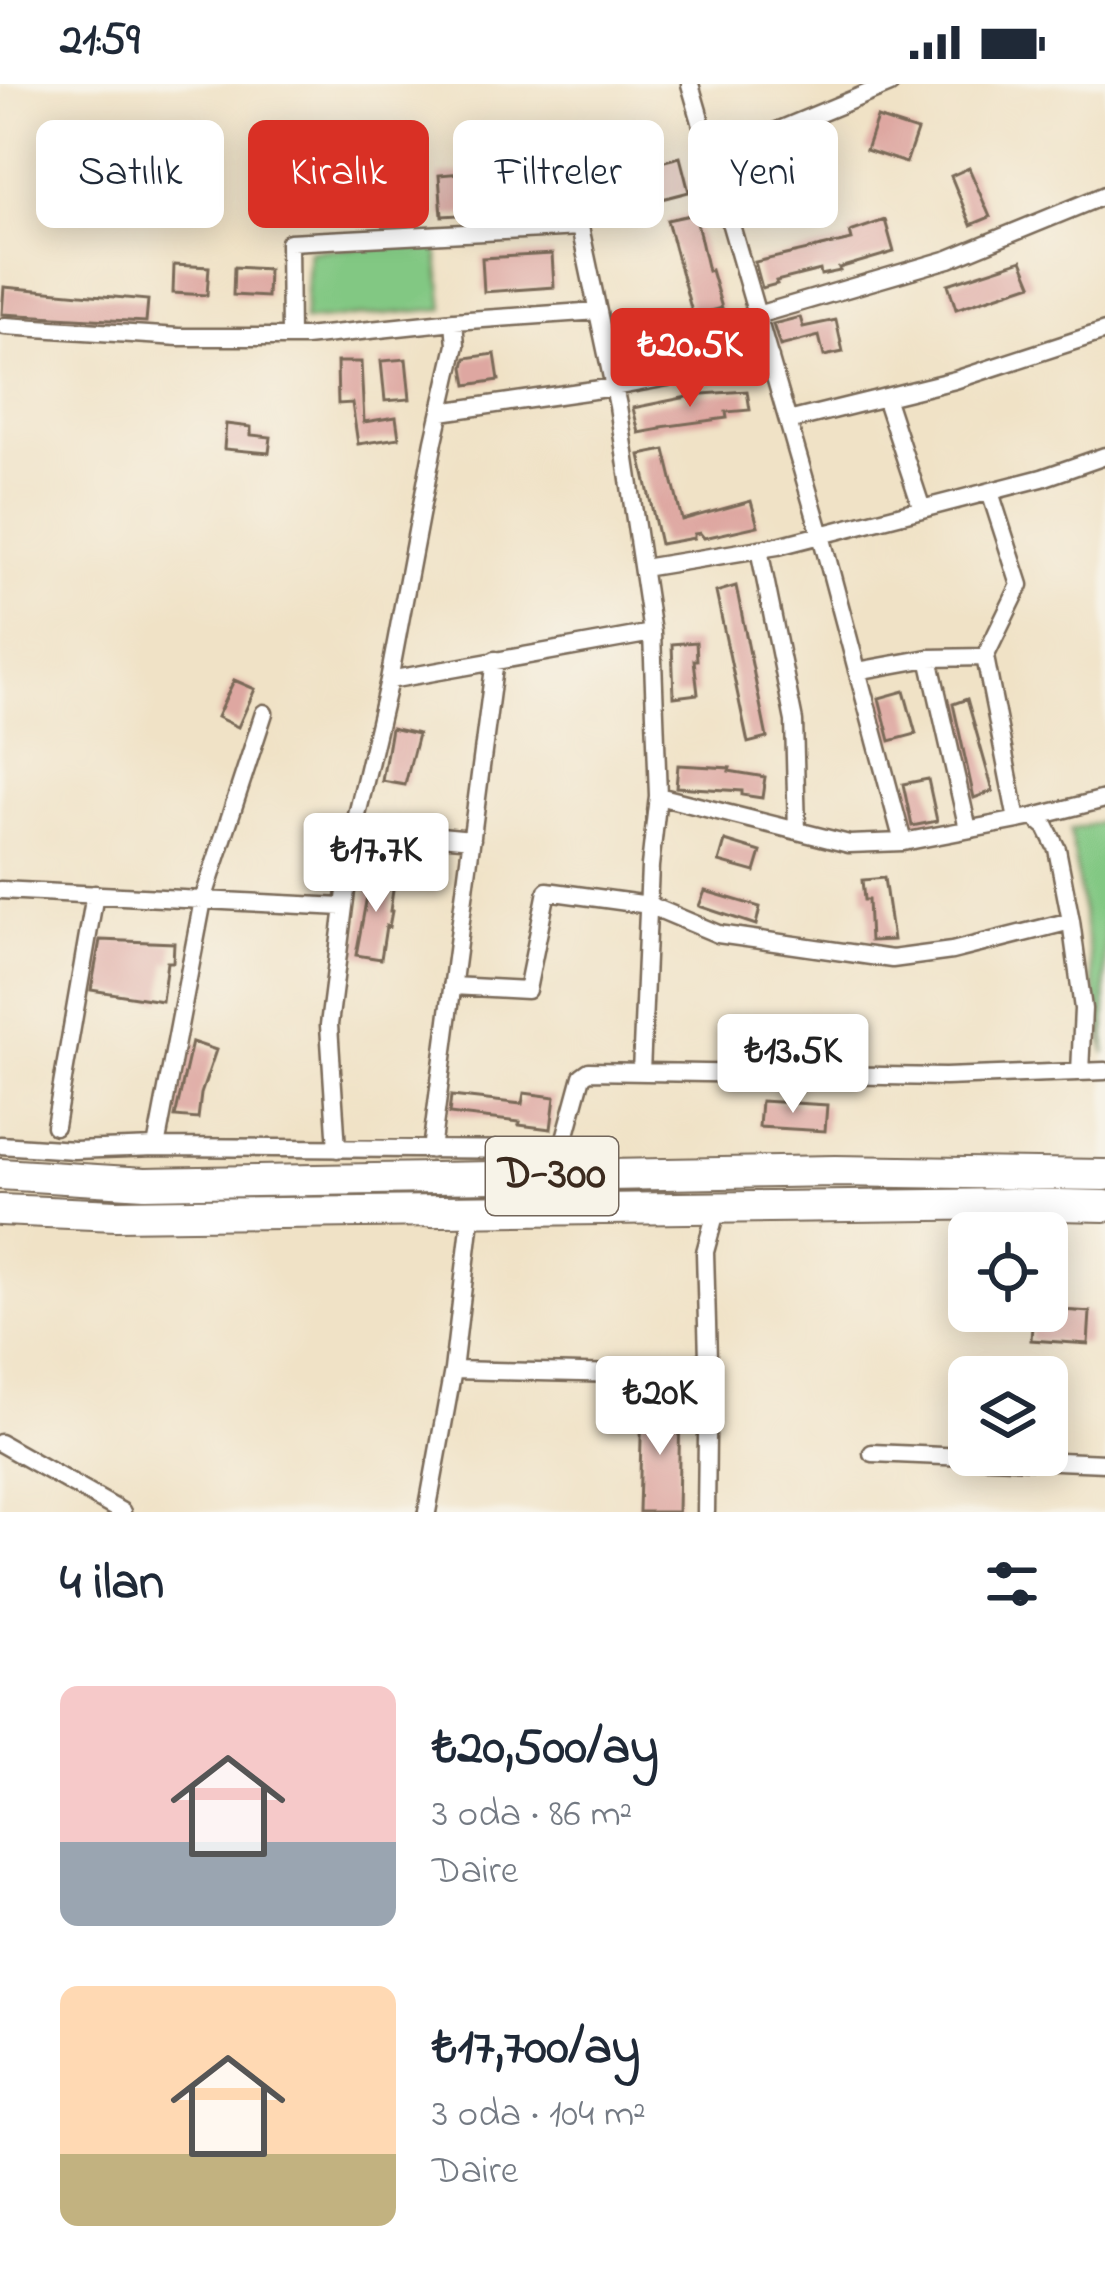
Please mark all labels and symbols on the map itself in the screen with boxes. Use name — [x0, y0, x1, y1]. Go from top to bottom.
pin: ₺20.5K — [592, 308, 788, 410]
pin: ₺17.7K — [278, 813, 474, 915]
pin: ₺13.5K — [695, 1014, 891, 1116]
road number: D-300 — [486, 1137, 618, 1215]
pin: ₺20K — [589, 1356, 731, 1458]

